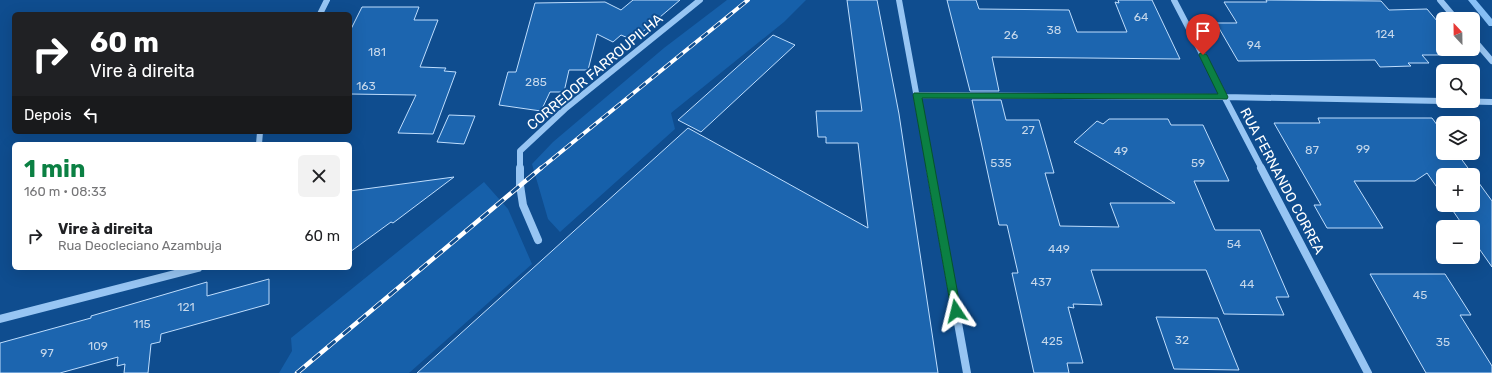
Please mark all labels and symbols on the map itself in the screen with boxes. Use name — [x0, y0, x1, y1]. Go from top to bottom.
street label: CORREDOR FARROUPILHA — [524, 10, 667, 134]
house number: 64 — [1134, 10, 1149, 24]
north arrow — [1436, 12, 1480, 56]
pin — [1186, 14, 1220, 55]
house number: 38 — [1047, 23, 1061, 37]
house number: 124 — [1375, 27, 1395, 41]
house number: 26 — [1004, 28, 1018, 42]
house number: 94 — [1247, 38, 1262, 52]
house number: 181 — [368, 45, 386, 59]
house number: 285 — [525, 75, 547, 89]
house number: 163 — [356, 79, 376, 93]
street label: RUA FERNANDO CORREA — [1236, 105, 1328, 258]
house number: 27 — [1021, 123, 1035, 137]
house number: 99 — [1356, 142, 1370, 156]
house number: 87 — [1305, 143, 1319, 157]
house number: 49 — [1114, 144, 1128, 158]
house number: 535 — [990, 156, 1012, 170]
house number: 59 — [1191, 156, 1205, 170]
house number: 54 — [1227, 237, 1242, 251]
house number: 449 — [1048, 242, 1070, 256]
house number: 437 — [1031, 275, 1051, 289]
house number: 44 — [1240, 277, 1255, 291]
house number: 45 — [1413, 288, 1427, 302]
position arrow — [935, 290, 977, 332]
house number: 121 — [177, 300, 195, 314]
house number: 115 — [133, 317, 151, 331]
house number: 32 — [1175, 333, 1189, 347]
house number: 425 — [1041, 334, 1063, 348]
house number: 35 — [1436, 335, 1450, 349]
house number: 109 — [88, 339, 108, 353]
house number: 97 — [40, 346, 54, 360]

